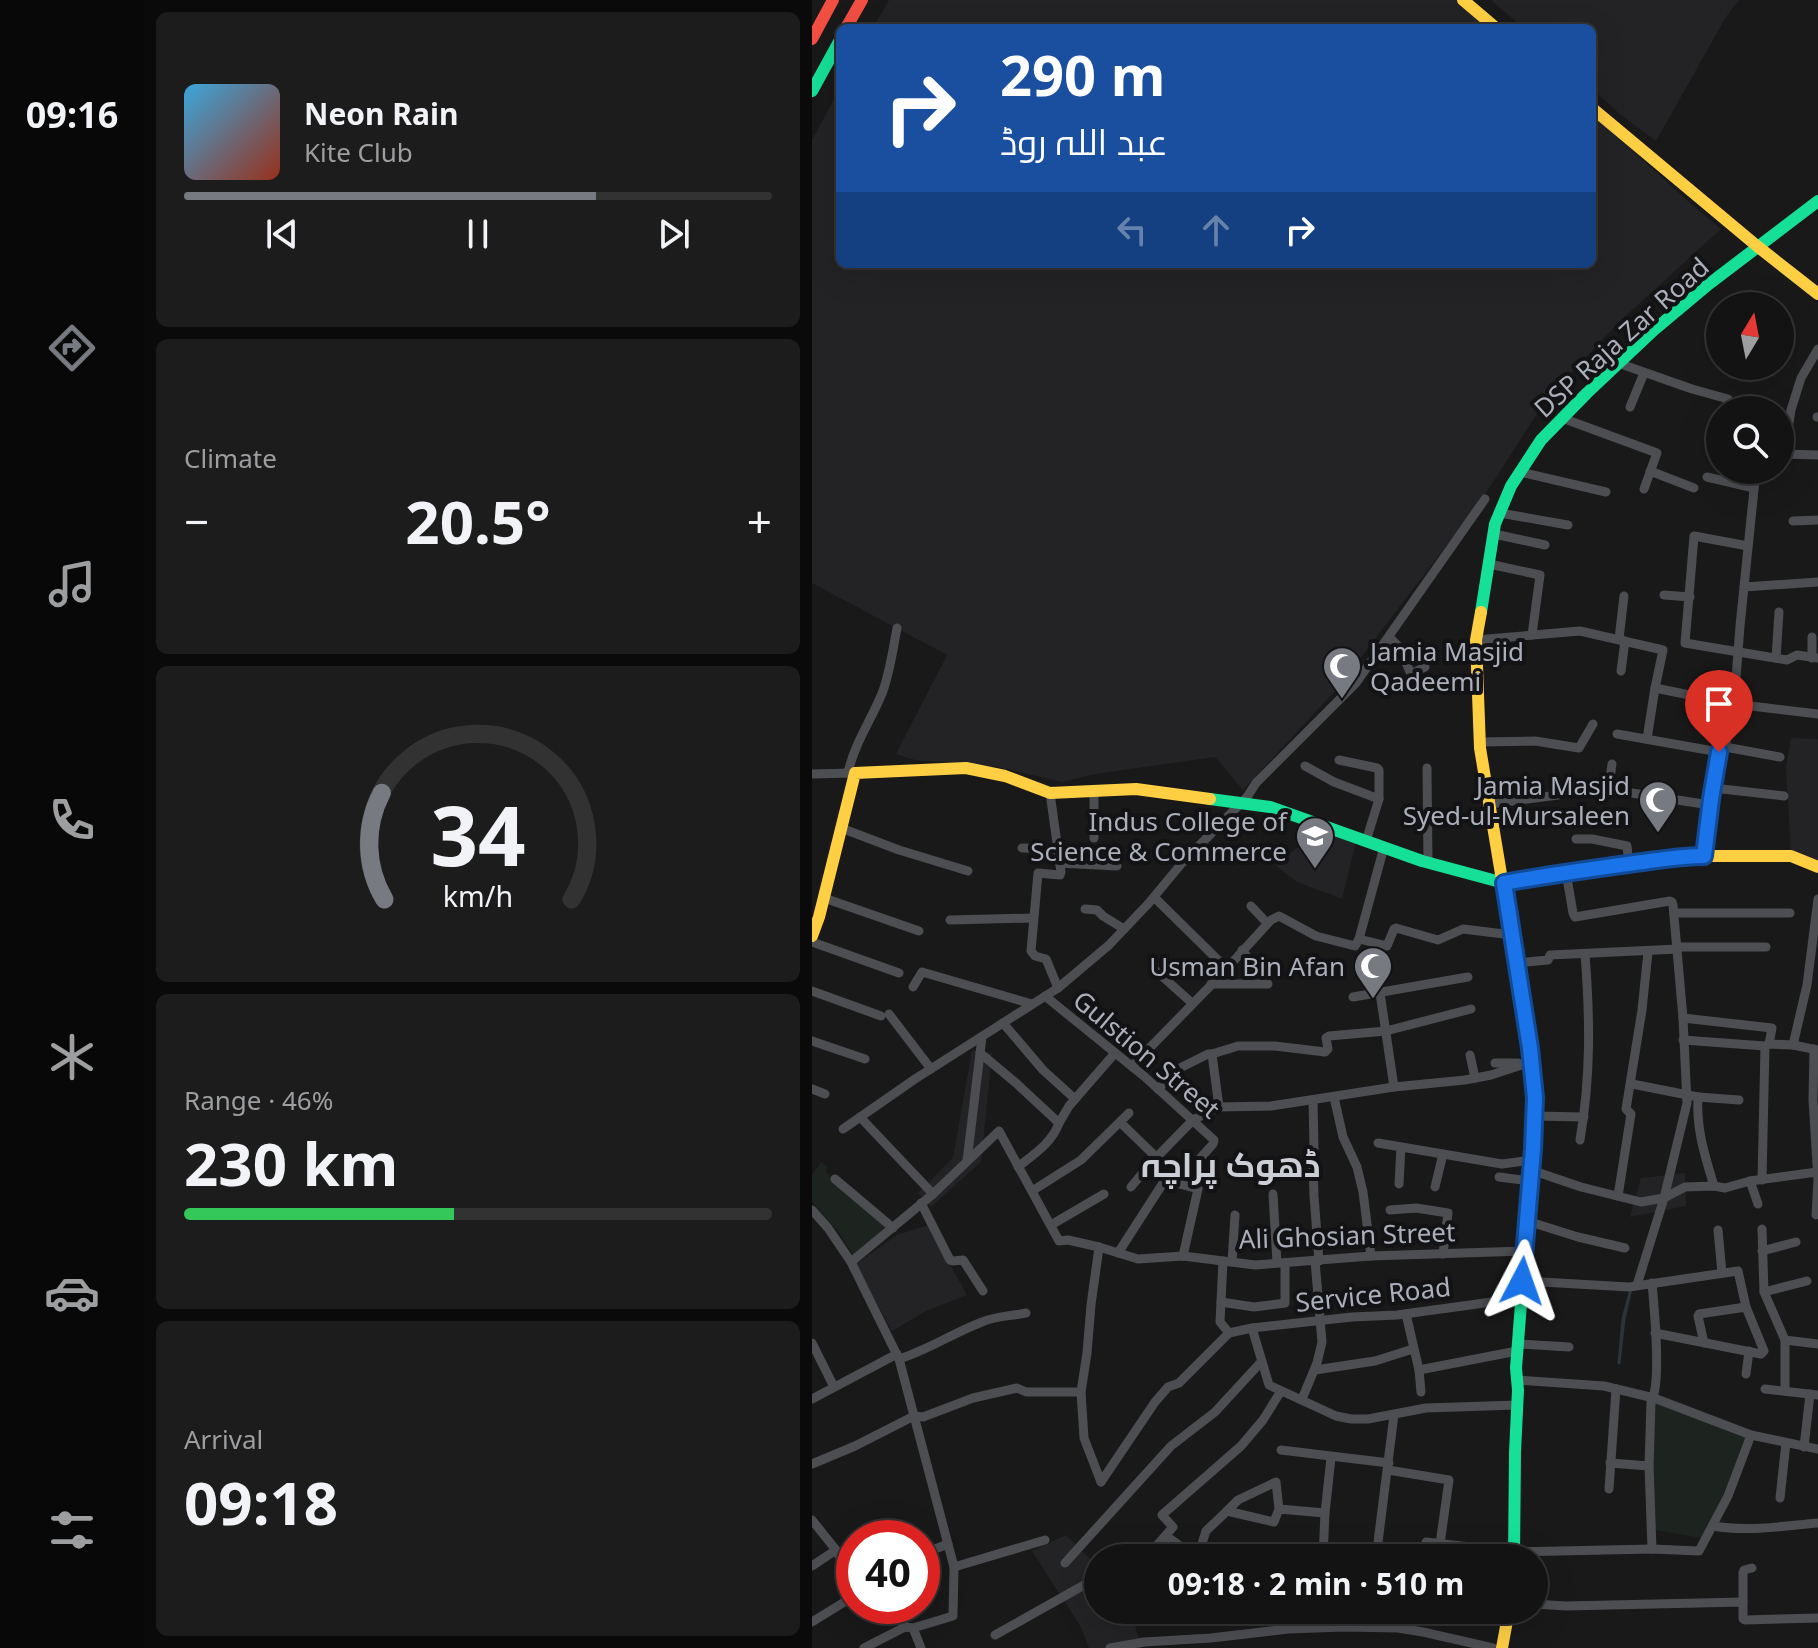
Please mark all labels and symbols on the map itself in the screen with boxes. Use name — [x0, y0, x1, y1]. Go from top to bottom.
street label: DSP Raja Zar Road — [1526, 249, 1716, 425]
north arrow — [1706, 292, 1794, 380]
place label: Jamia Masjid Qadeemi — [1367, 633, 1524, 699]
mosque icon: Jamia Masjid Qadeemi — [1321, 645, 1363, 700]
pin — [1685, 670, 1753, 752]
place label: Jamia Masjid Syed-ul-Mursaleen — [1403, 767, 1630, 833]
mosque icon: Jamia Masjid Syed-ul-Mursaleen — [1637, 779, 1679, 834]
place label: Indus College of Science & Commerce — [1030, 803, 1289, 869]
school or university icon: Indus College of Science & Commerce — [1294, 815, 1336, 870]
mosque icon: Usman Bin Afan — [1352, 945, 1394, 1000]
place label: Usman Bin Afan — [1149, 948, 1345, 984]
street label: Gulstion Street — [1066, 982, 1228, 1126]
district label: ڈھوک پراچہ — [1141, 1141, 1321, 1189]
street label: Ali Ghosian Street — [1238, 1213, 1456, 1257]
position arrow — [1480, 1239, 1564, 1323]
street label: Service Road — [1294, 1268, 1452, 1320]
speed limit sign: 40 — [836, 1520, 940, 1624]

